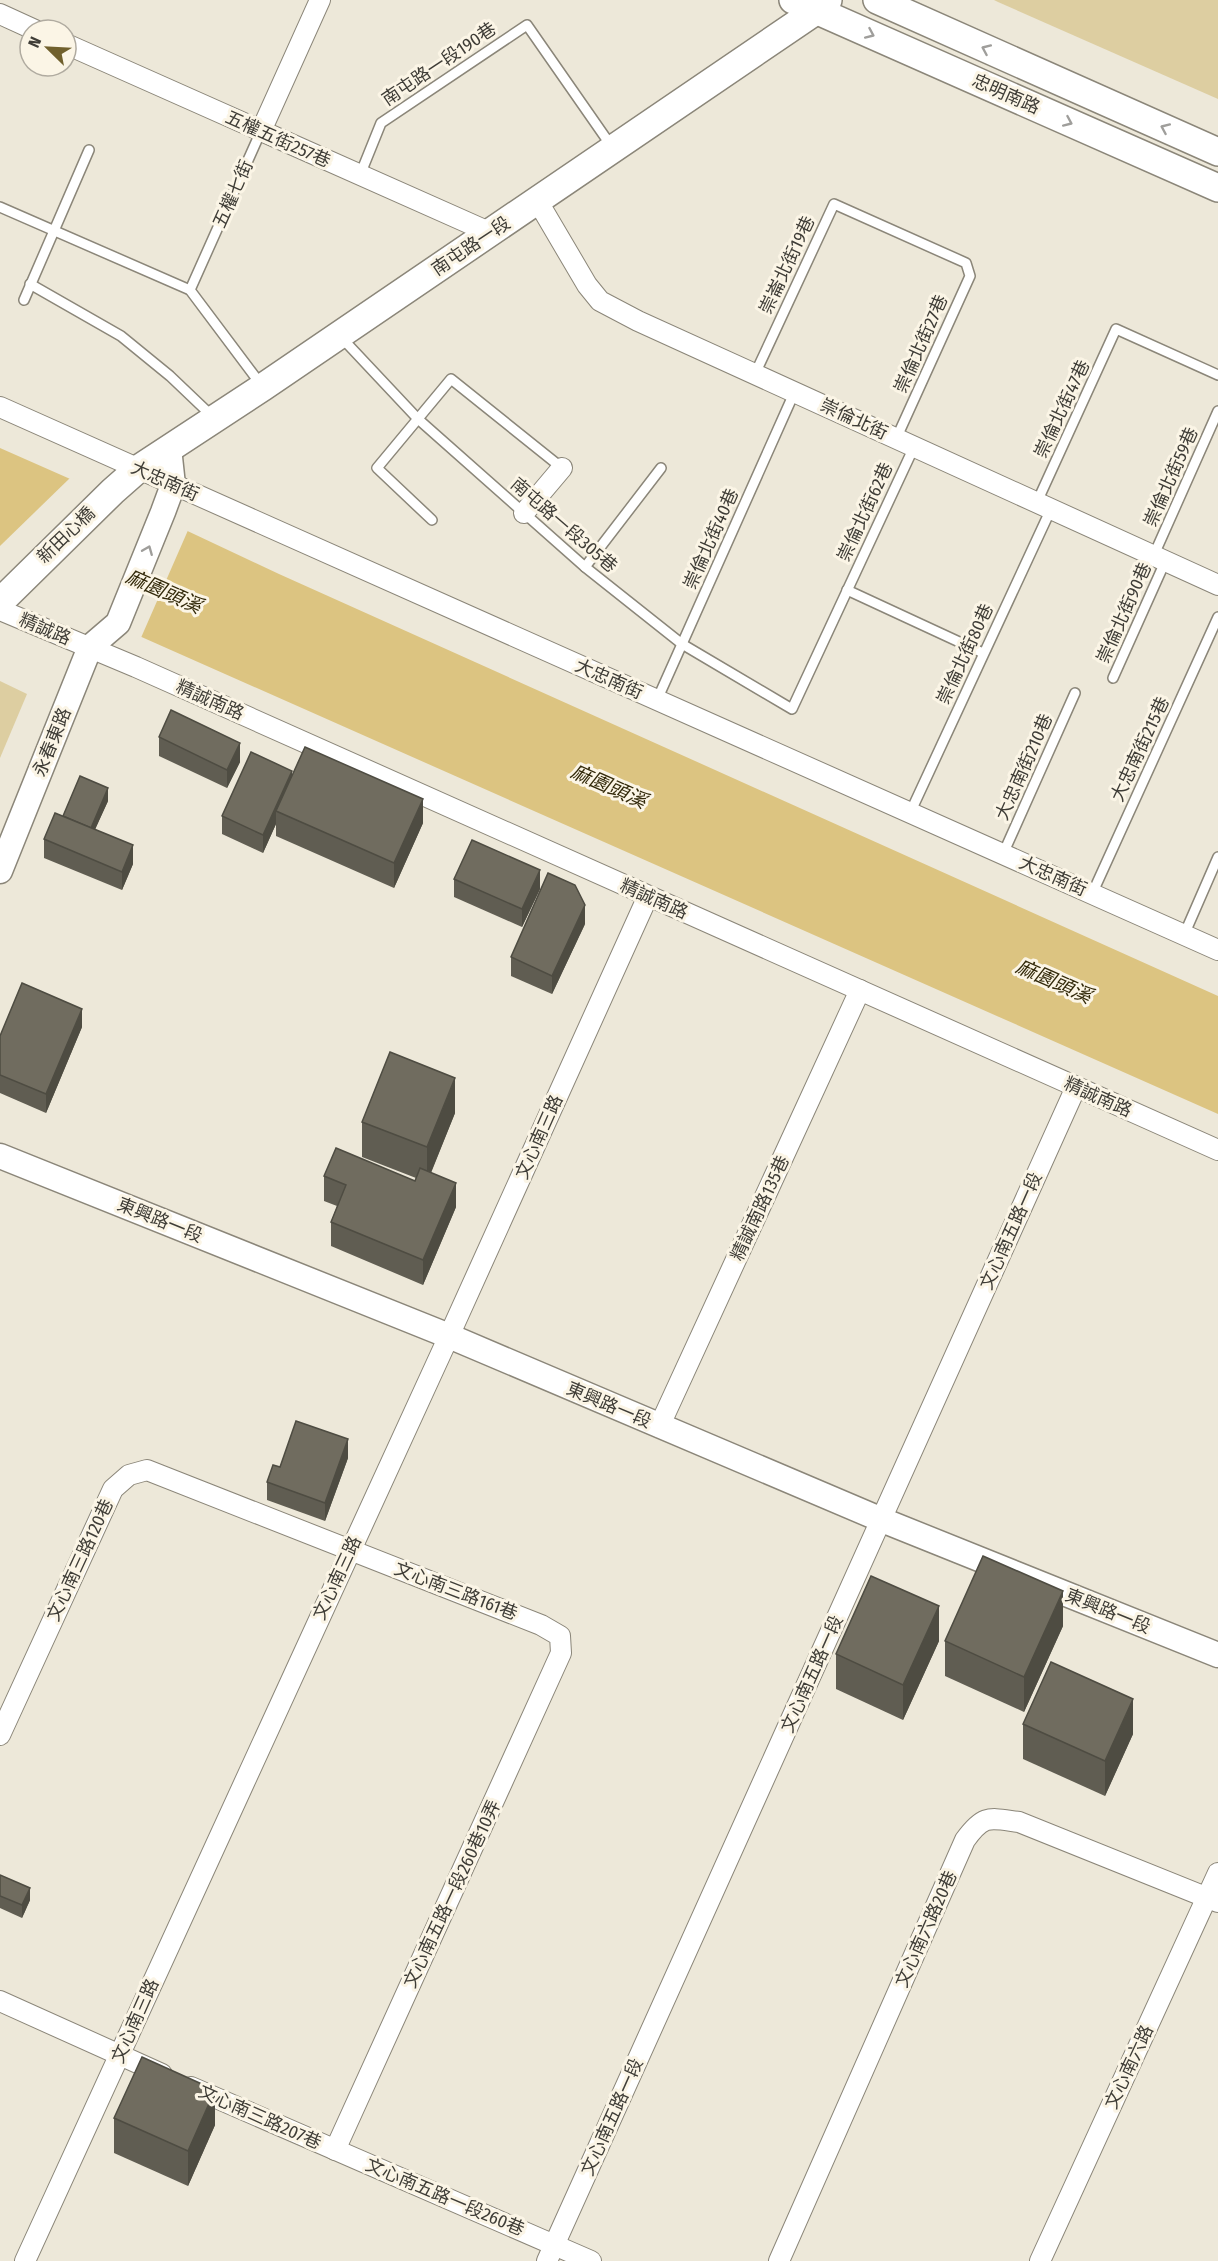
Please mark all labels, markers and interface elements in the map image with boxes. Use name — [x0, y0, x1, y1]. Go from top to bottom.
north arrow — [18, 18, 78, 78]
street label: 南屯路一段190巷 — [378, 18, 500, 110]
one-way arrow — [864, 27, 875, 39]
text: N — [24, 34, 45, 50]
one-way arrow — [982, 44, 993, 56]
street label: 忠明南路 — [969, 69, 1043, 119]
street label: 五權五街257巷 — [222, 106, 334, 172]
one-way arrow — [1061, 115, 1072, 127]
one-way arrow — [1160, 123, 1171, 135]
street label: 五權七街 — [208, 157, 258, 231]
street label: 南屯路一段 — [428, 212, 514, 280]
street label: 崇崙北街19巷 — [755, 212, 819, 318]
street label: 崇倫北街27巷 — [890, 292, 952, 396]
street label: 崇倫北街47巷 — [1030, 356, 1094, 462]
street label: 崇倫北街 — [817, 394, 891, 444]
street label: 崇倫北街59巷 — [1139, 424, 1203, 530]
street label: 大忠南街 — [128, 456, 202, 506]
street label: 崇倫北街62巷 — [832, 459, 898, 565]
street label: 南屯路一段305巷 — [506, 473, 622, 577]
street label: 崇倫北街40巷 — [679, 485, 743, 593]
street label: 新田心橋 — [32, 502, 100, 568]
one-way arrow — [141, 545, 153, 556]
street label: 崇倫北街90巷 — [1092, 559, 1156, 667]
water label: 麻園頭溪 — [123, 564, 208, 619]
street label: 崇倫北街80巷 — [932, 600, 998, 708]
street label: 精誠路 — [16, 608, 74, 650]
street label: 大忠南街 — [572, 654, 646, 704]
street label: 精誠南路 — [173, 675, 247, 725]
street label: 大忠南街215巷 — [1106, 693, 1174, 805]
street label: 永春東路 — [28, 705, 76, 779]
street label: 大忠南街210巷 — [991, 710, 1057, 824]
water label: 麻園頭溪 — [568, 759, 653, 814]
street label: 大忠南街 — [1016, 851, 1090, 901]
street label: 精誠南路 — [617, 874, 691, 924]
water label: 麻園頭溪 — [1013, 954, 1098, 1009]
street label: 精誠南路 — [1061, 1072, 1135, 1122]
street label: 文心南三路 — [511, 1091, 567, 1183]
street label: 精誠南路135巷 — [726, 1152, 794, 1264]
street label: 文心南五路一段 — [975, 1169, 1047, 1293]
street label: 東興路一段 — [114, 1193, 206, 1247]
street label: 東興路一段 — [563, 1377, 655, 1433]
street label: 文心南三路120巷 — [42, 1495, 118, 1625]
street label: 文心南三路 — [308, 1533, 366, 1623]
street label: 文心南三路161巷 — [391, 1557, 521, 1625]
street label: 東興路一段 — [1062, 1584, 1154, 1638]
street label: 文心南五路一段 — [776, 1612, 848, 1736]
street label: 文心南五路一段260巷10弄 — [399, 1797, 505, 1991]
street label: 文心南六路20巷 — [890, 1867, 962, 1991]
street label: 文心南三路 — [107, 1975, 163, 2067]
street label: 文心南六路 — [1100, 2022, 1158, 2112]
street label: 文心南五路一段 — [576, 2055, 648, 2179]
street label: 文心南三路207巷 — [195, 2080, 325, 2154]
street label: 文心南五路一段260巷 — [362, 2154, 528, 2240]

